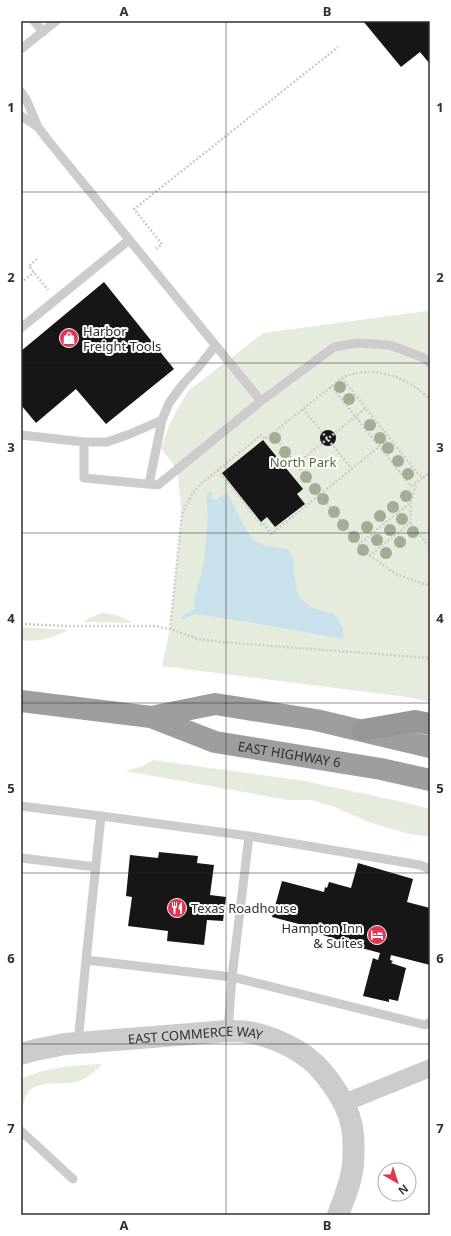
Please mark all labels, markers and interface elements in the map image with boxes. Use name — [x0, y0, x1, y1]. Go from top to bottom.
text: A — [120, 2, 129, 20]
text: B — [323, 2, 331, 20]
text: 1 — [7, 98, 15, 116]
text: 1 — [436, 98, 444, 116]
text: 2 — [7, 268, 15, 286]
text: 2 — [436, 268, 444, 286]
place label: Harbor Freight Tools — [83, 322, 161, 355]
shop icon: Harbor Freight Tools — [58, 327, 80, 349]
text: 3 — [7, 438, 15, 456]
text: 3 — [436, 438, 444, 456]
park label: North Park — [270, 453, 336, 471]
text: 4 — [7, 609, 15, 627]
text: 4 — [436, 609, 444, 627]
street label: EAST HIGHWAY 6 — [237, 737, 342, 771]
text: 5 — [7, 779, 15, 797]
text: 5 — [436, 779, 444, 797]
restaurant icon: Texas Roadhouse — [166, 897, 188, 919]
place label: Texas Roadhouse — [191, 899, 297, 917]
place label: Hampton Inn & Suites — [281, 919, 363, 952]
hotel icon: Hampton Inn & Suites — [366, 924, 388, 946]
text: 6 — [7, 949, 15, 967]
text: 6 — [436, 949, 444, 967]
street label: EAST COMMERCE WAY — [127, 1022, 265, 1048]
text: 7 — [7, 1119, 15, 1137]
text: 7 — [436, 1119, 444, 1137]
north arrow — [377, 1162, 417, 1202]
text: N — [395, 1182, 412, 1199]
text: A — [120, 1216, 129, 1234]
text: B — [323, 1216, 331, 1234]

